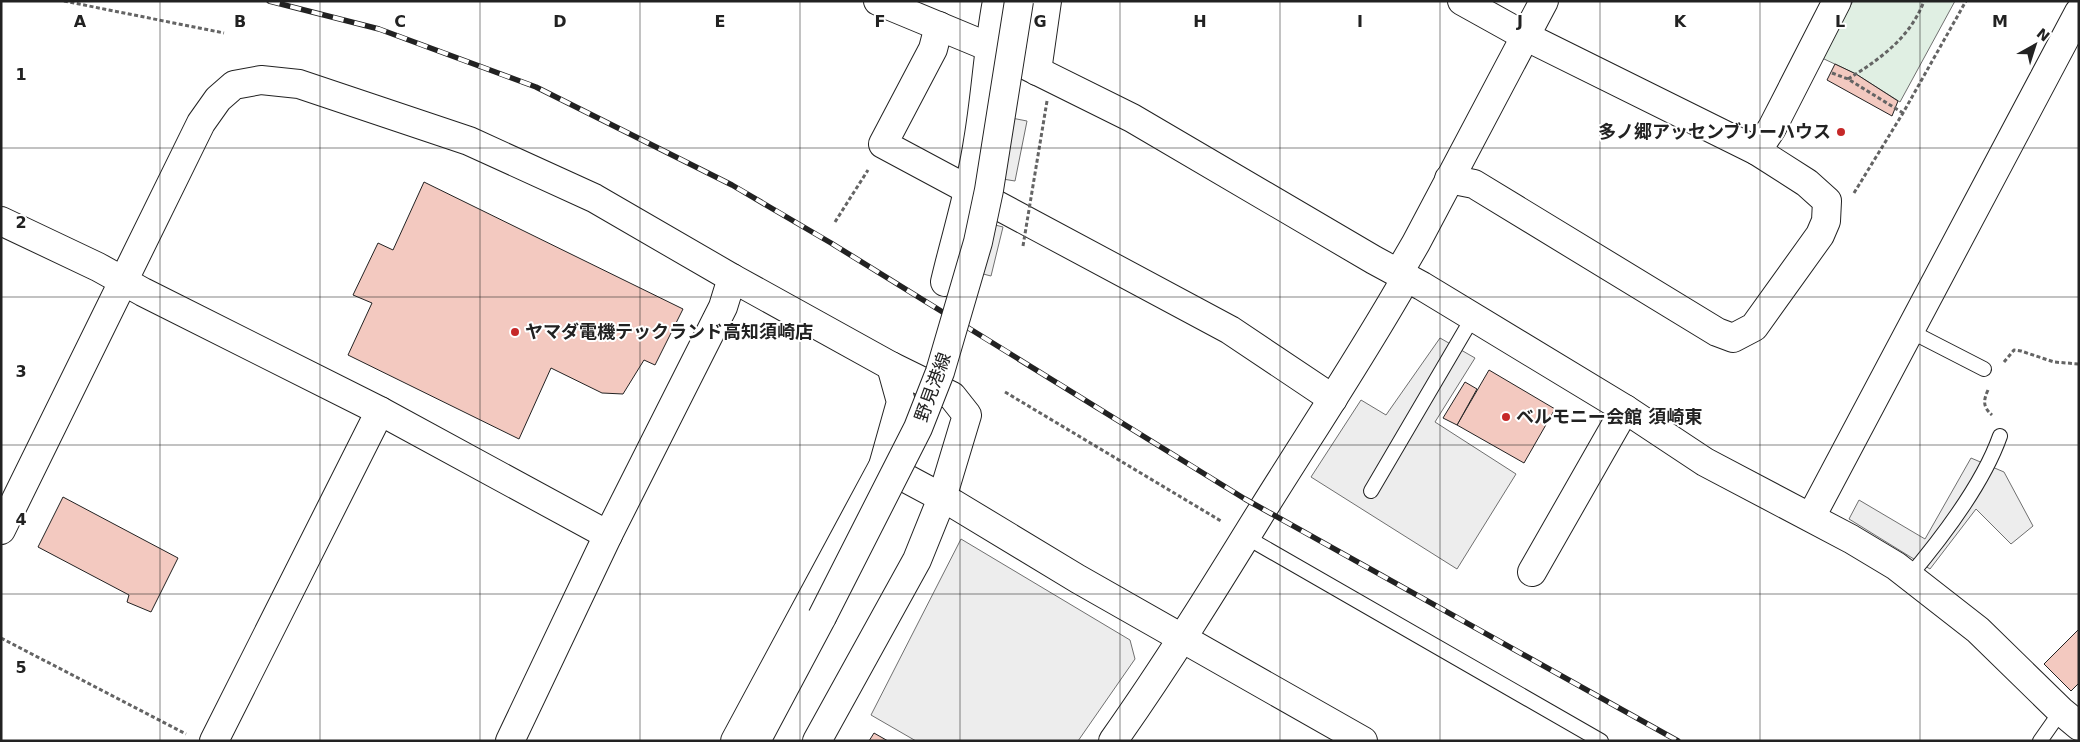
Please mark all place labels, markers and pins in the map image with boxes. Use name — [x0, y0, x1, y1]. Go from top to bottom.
place label: 多ノ郷アッセンブリーハウス — [1598, 121, 1831, 142]
marker: 多ノ郷アッセンブリーハウス — [1835, 126, 1847, 138]
place label: ヤマダ電機テックランド高知須崎店 — [525, 321, 813, 342]
marker: ヤマダ電機テックランド高知須崎店 — [509, 326, 521, 338]
place label: ベルモニー会館 須崎東 — [1516, 406, 1702, 427]
marker: ベルモニー会館 須崎東 — [1500, 411, 1512, 423]

